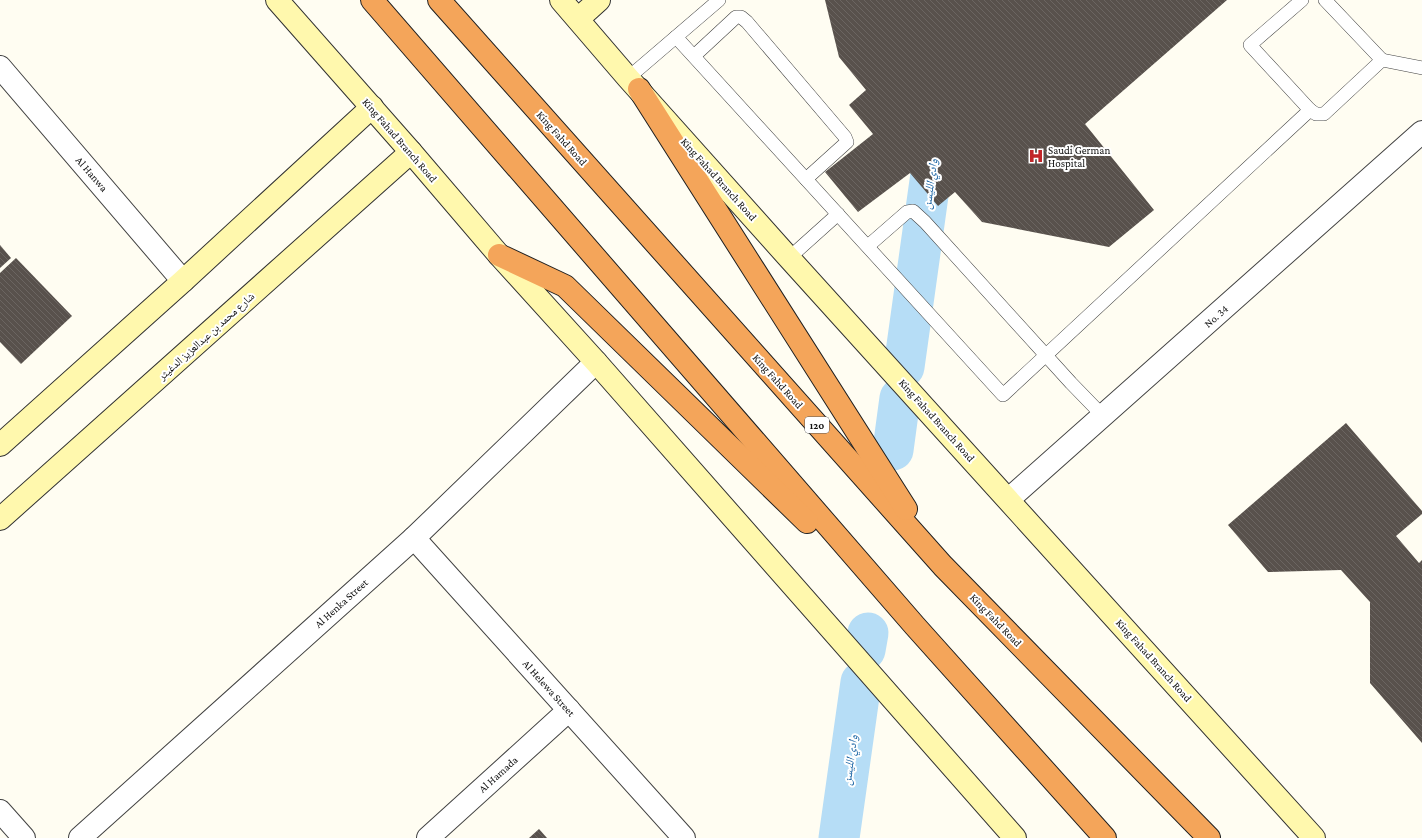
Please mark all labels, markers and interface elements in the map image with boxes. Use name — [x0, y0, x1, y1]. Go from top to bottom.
street label: King Fahad Branch Road — [360, 96, 440, 185]
street label: King Fahd Road — [534, 108, 590, 168]
street label: King Fahad Branch Road — [678, 135, 759, 224]
place label: Saudi German Hospital — [1048, 144, 1110, 170]
hospital icon: Saudi German Hospital — [1027, 147, 1045, 165]
street label: Al Hanwa — [74, 154, 110, 194]
water label: وادي الليسن — [920, 158, 944, 211]
street label: شارع محمد بن عبدالعزيز الدغيثر — [155, 290, 257, 384]
street label: No. 34 — [1202, 302, 1231, 330]
street label: King Fahd Road — [750, 351, 806, 411]
street label: King Fahad Branch Road — [896, 376, 977, 465]
road number: 120 — [805, 417, 829, 433]
street label: Al Henka Street — [312, 576, 370, 630]
street label: King Fahd Road — [967, 591, 1024, 650]
street label: King Fahad Branch Road — [1113, 616, 1194, 705]
street label: Al Helewa Street — [520, 657, 578, 719]
water label: وادي الليسن — [840, 734, 864, 787]
street label: Al Hamada — [476, 753, 520, 795]

